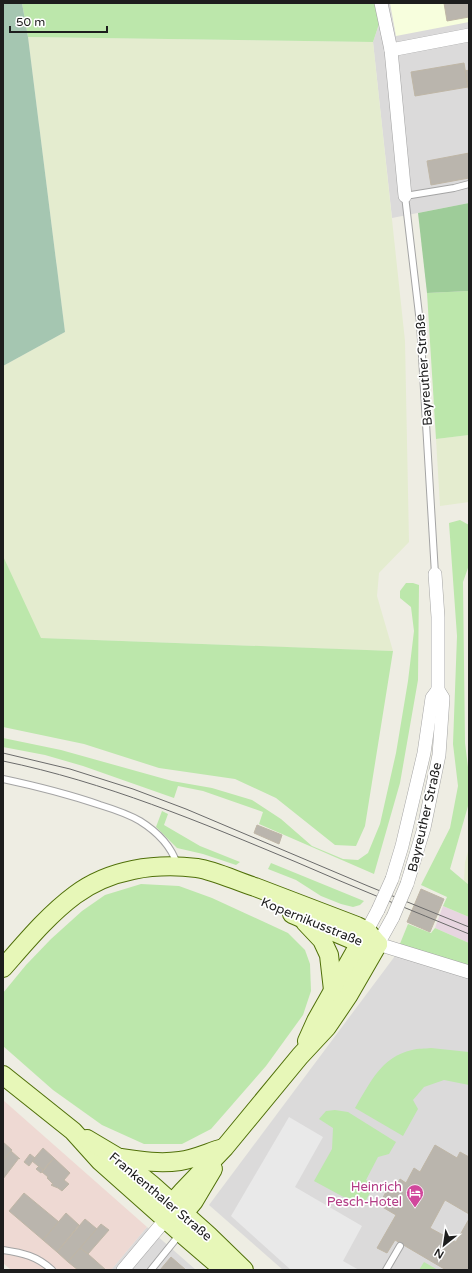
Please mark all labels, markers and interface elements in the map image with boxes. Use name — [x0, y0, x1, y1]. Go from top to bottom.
scale bar — [10, 8, 107, 34]
text: 50 m — [16, 15, 45, 29]
street label: Bayreuther Straße — [412, 313, 436, 426]
street label: Bayreuther Straße — [405, 761, 445, 874]
street label: Kopernikusstraße — [258, 894, 365, 950]
street label: Frankenthaler Straße — [106, 1149, 215, 1244]
place label: Heinrich Pesch-Hotel — [327, 1179, 402, 1210]
hotel icon: Heinrich Pesch-Hotel — [405, 1183, 425, 1208]
north arrow — [424, 1225, 464, 1265]
text: N — [432, 1245, 446, 1261]

